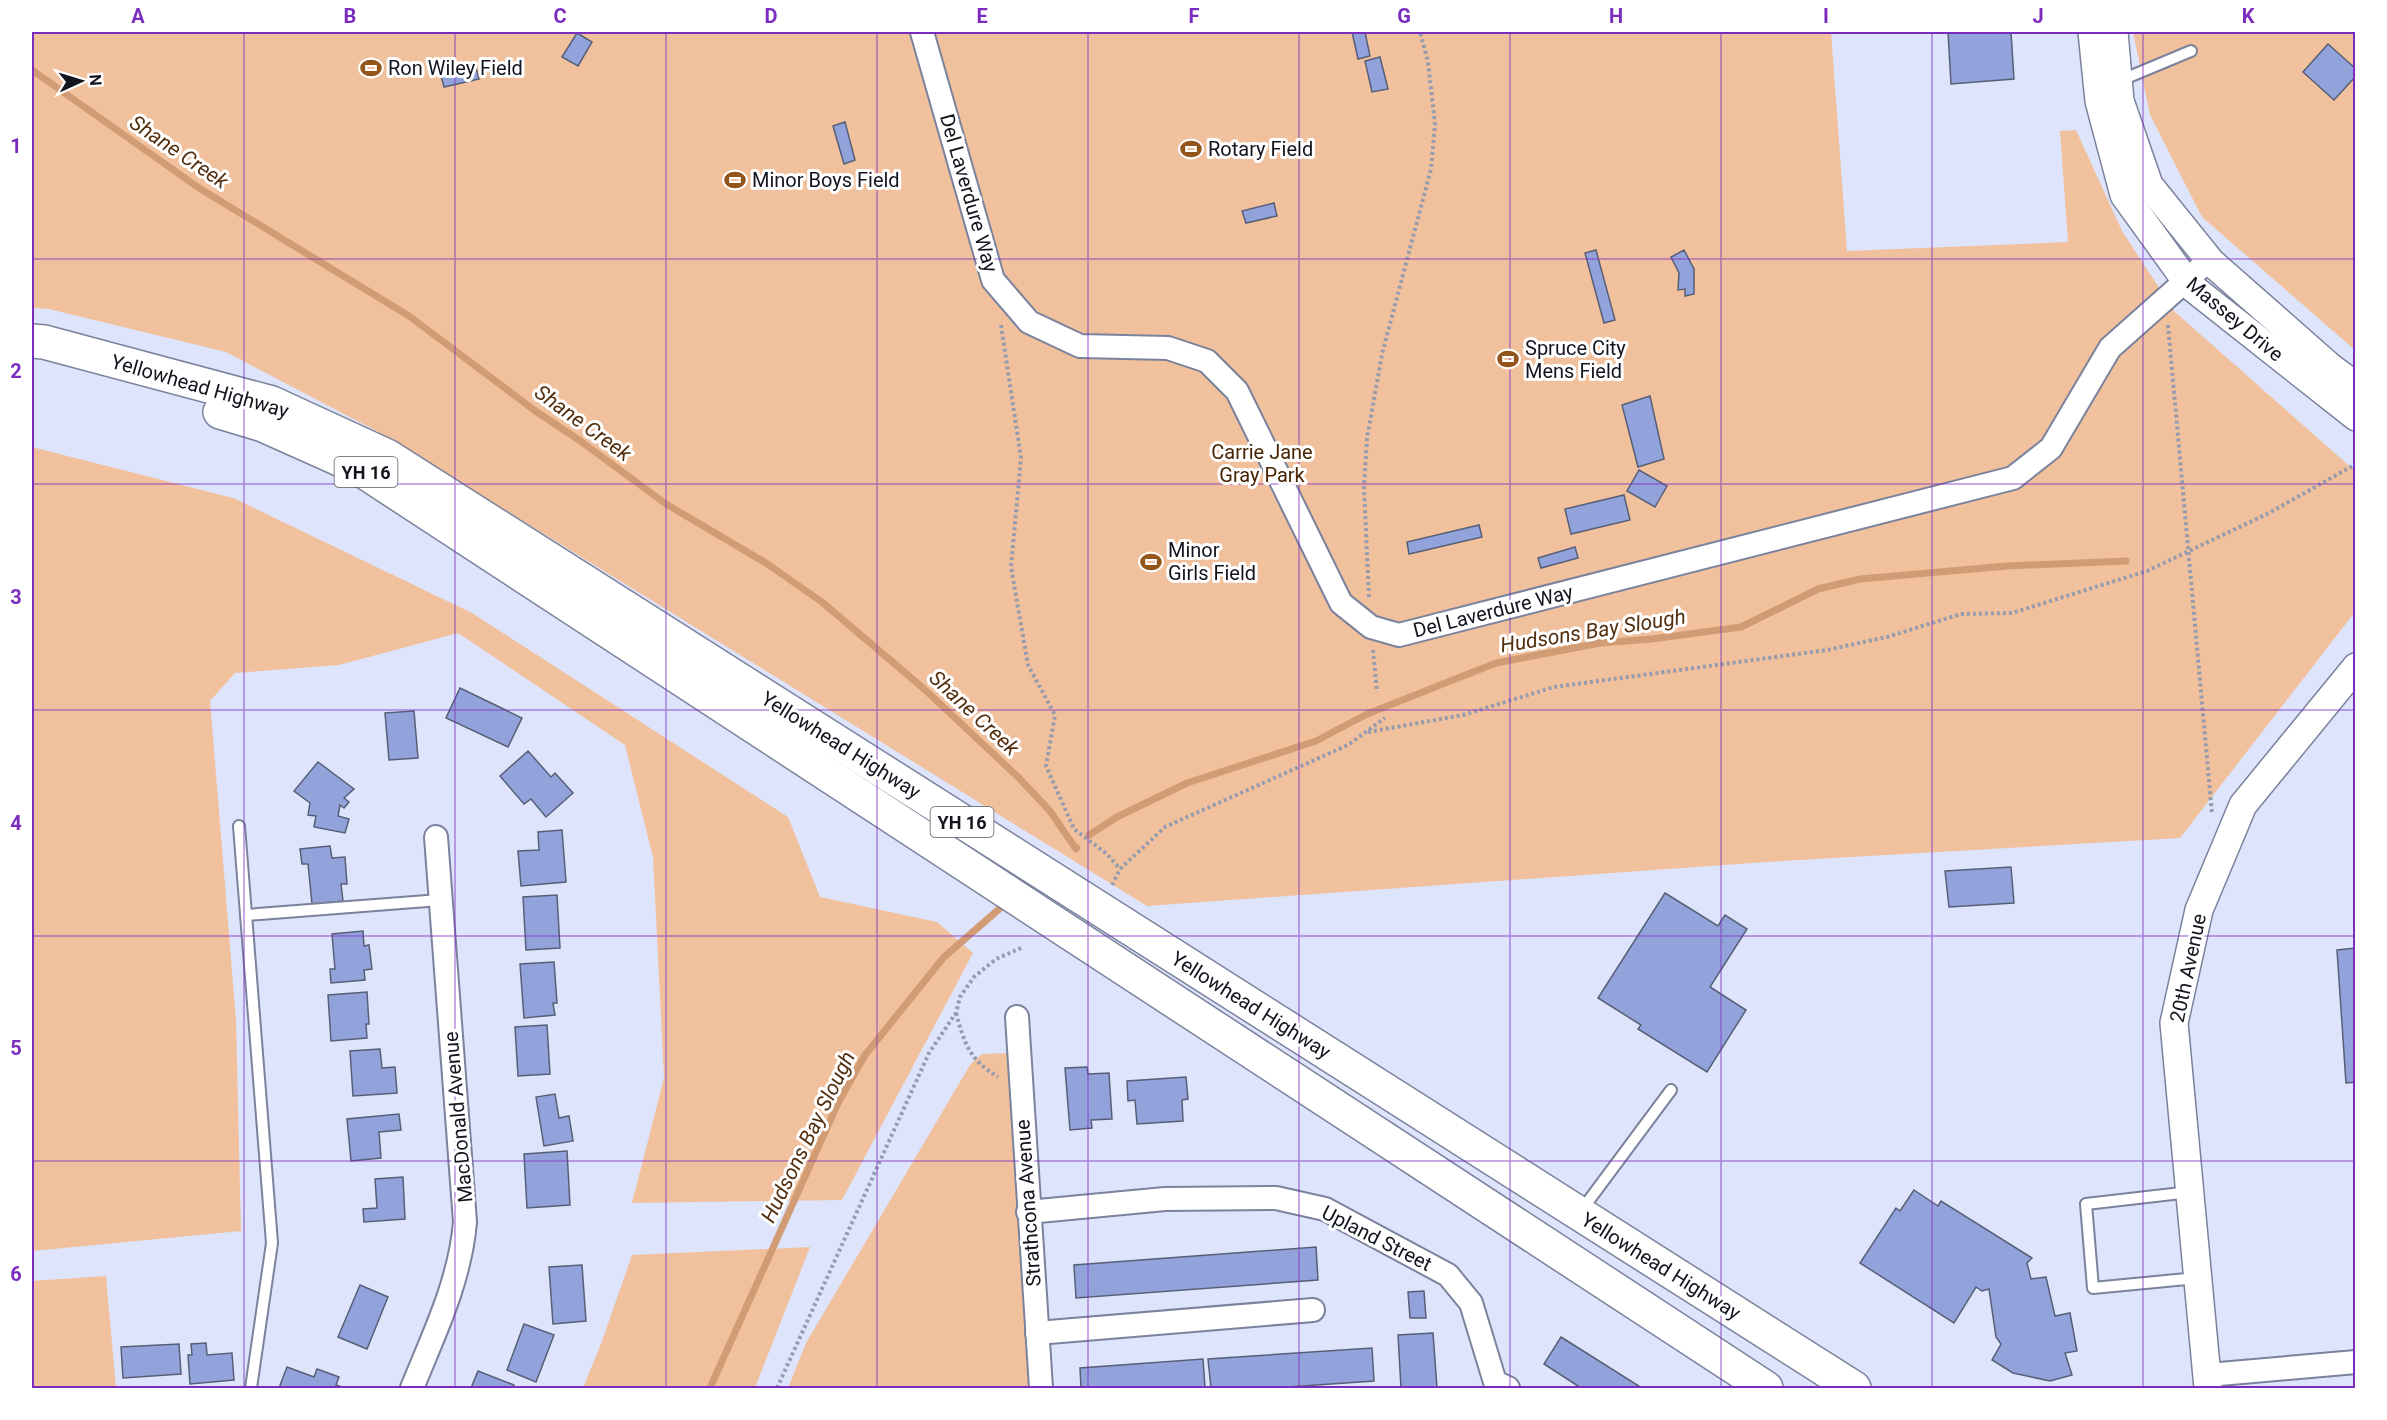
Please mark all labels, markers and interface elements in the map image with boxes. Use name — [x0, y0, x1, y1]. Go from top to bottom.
text: A — [131, 4, 145, 28]
text: B — [344, 4, 356, 28]
text: C — [553, 4, 567, 28]
text: D — [765, 4, 778, 28]
text: E — [976, 4, 988, 28]
text: F — [1189, 4, 1200, 28]
text: G — [1397, 4, 1411, 28]
text: H — [1609, 4, 1623, 28]
text: I — [1823, 4, 1829, 28]
text: J — [2032, 4, 2044, 28]
text: K — [2242, 4, 2255, 28]
north arrow — [51, 51, 111, 111]
sports icon: Ron Wiley Field — [359, 56, 383, 80]
place label: Ron Wiley Field — [388, 56, 523, 80]
text: N — [86, 74, 105, 86]
water label: Shane Creek — [125, 110, 233, 194]
street label: Del Laverdure Way — [935, 111, 1003, 276]
text: 1 — [10, 134, 22, 158]
sports icon: Rotary Field — [1179, 137, 1203, 161]
place label: Rotary Field — [1208, 137, 1313, 161]
sports icon: Minor Boys Field — [723, 168, 747, 192]
place label: Minor Boys Field — [752, 168, 900, 192]
street label: Massey Drive — [2182, 272, 2288, 366]
place label: Spruce City Mens Field — [1525, 336, 1626, 383]
sports icon: Spruce City Mens Field — [1496, 347, 1520, 371]
street label: Yellowhead Highway — [108, 349, 292, 423]
text: 2 — [10, 359, 22, 383]
water label: Shane Creek — [530, 380, 637, 466]
park label: Carrie Jane Gray Park — [1211, 440, 1313, 487]
road number: YH 16 — [334, 457, 398, 487]
place label: Minor Girls Field — [1168, 538, 1256, 585]
sports icon: Minor Girls Field — [1139, 550, 1163, 574]
street label: Del Laverdure Way — [1411, 579, 1576, 642]
text: 3 — [10, 585, 22, 609]
water label: Hudsons Bay Slough — [1499, 604, 1687, 658]
water label: Shane Creek — [924, 666, 1024, 761]
street label: Yellowhead Highway — [757, 686, 926, 804]
road number: YH 16 — [930, 807, 994, 837]
text: 4 — [10, 811, 22, 835]
street label: 20th Avenue — [2165, 912, 2211, 1024]
street label: Yellowhead Highway — [1167, 946, 1336, 1064]
street label: MacDonald Avenue — [439, 1030, 477, 1204]
text: 5 — [10, 1036, 22, 1060]
water label: Hudsons Bay Slough — [756, 1048, 860, 1226]
street label: Strathcona Avenue — [1010, 1119, 1046, 1287]
street label: Upland Street — [1318, 1200, 1436, 1276]
street label: Yellowhead Highway — [1577, 1207, 1746, 1325]
text: 6 — [10, 1262, 22, 1286]

